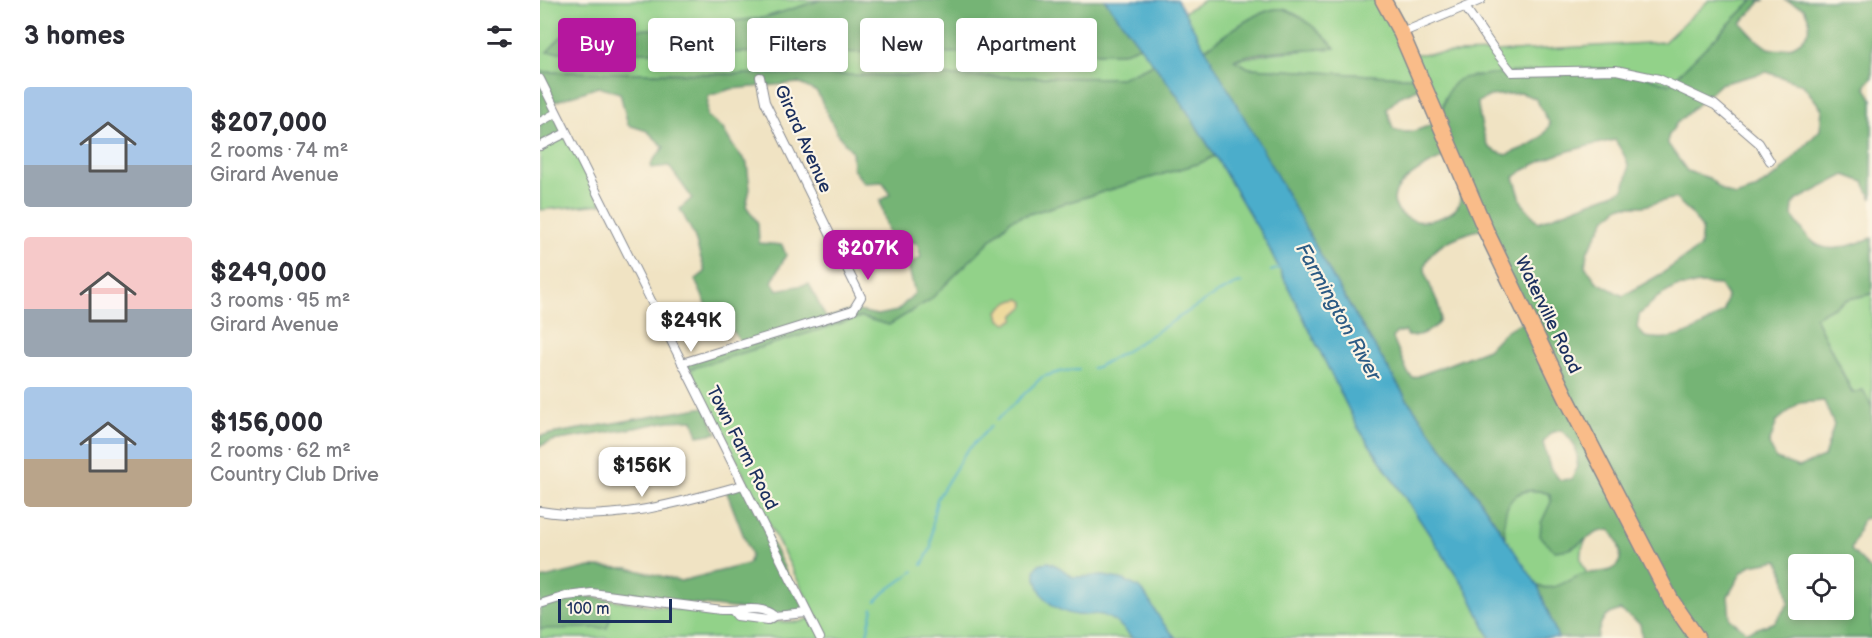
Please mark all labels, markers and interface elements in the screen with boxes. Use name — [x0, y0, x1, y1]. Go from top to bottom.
chip: Buy — [558, 18, 636, 72]
chip: Rent — [648, 18, 735, 72]
chip: Filters — [747, 18, 848, 72]
chip: New — [860, 18, 944, 72]
chip: Apartment — [956, 18, 1097, 72]
icon: filters — [483, 20, 516, 53]
text: 3 homes — [24, 21, 125, 52]
street label: Girard Avenue — [770, 82, 836, 196]
text: $207,000 — [210, 108, 327, 139]
icon: home — [72, 111, 144, 183]
text: 2 rooms · 74 m² — [210, 139, 348, 163]
text: Girard Avenue — [210, 163, 339, 187]
pin: $207K — [826, 230, 910, 281]
text: $207K — [837, 237, 899, 261]
water label: Farmington River — [1290, 239, 1387, 387]
street label: Waterville Road — [1511, 253, 1585, 377]
text: $249,000 — [210, 258, 327, 289]
icon: home — [72, 261, 144, 333]
text: 3 rooms · 95 m² — [210, 289, 350, 313]
pin: $249K — [649, 302, 733, 353]
text: $249K — [660, 309, 722, 333]
text: Girard Avenue — [210, 313, 339, 337]
street label: Town Farm Road — [702, 383, 782, 513]
text: $156,000 — [210, 408, 323, 439]
icon: home — [72, 411, 144, 483]
text: 2 rooms · 62 m² — [210, 439, 351, 463]
pin: $156K — [600, 447, 684, 498]
text: $156K — [613, 454, 671, 478]
text: Country Club Drive — [210, 463, 379, 487]
map controls — [1788, 554, 1854, 620]
button: locate — [1788, 554, 1854, 620]
scale bar — [558, 596, 672, 624]
text: 100 m — [567, 600, 610, 619]

